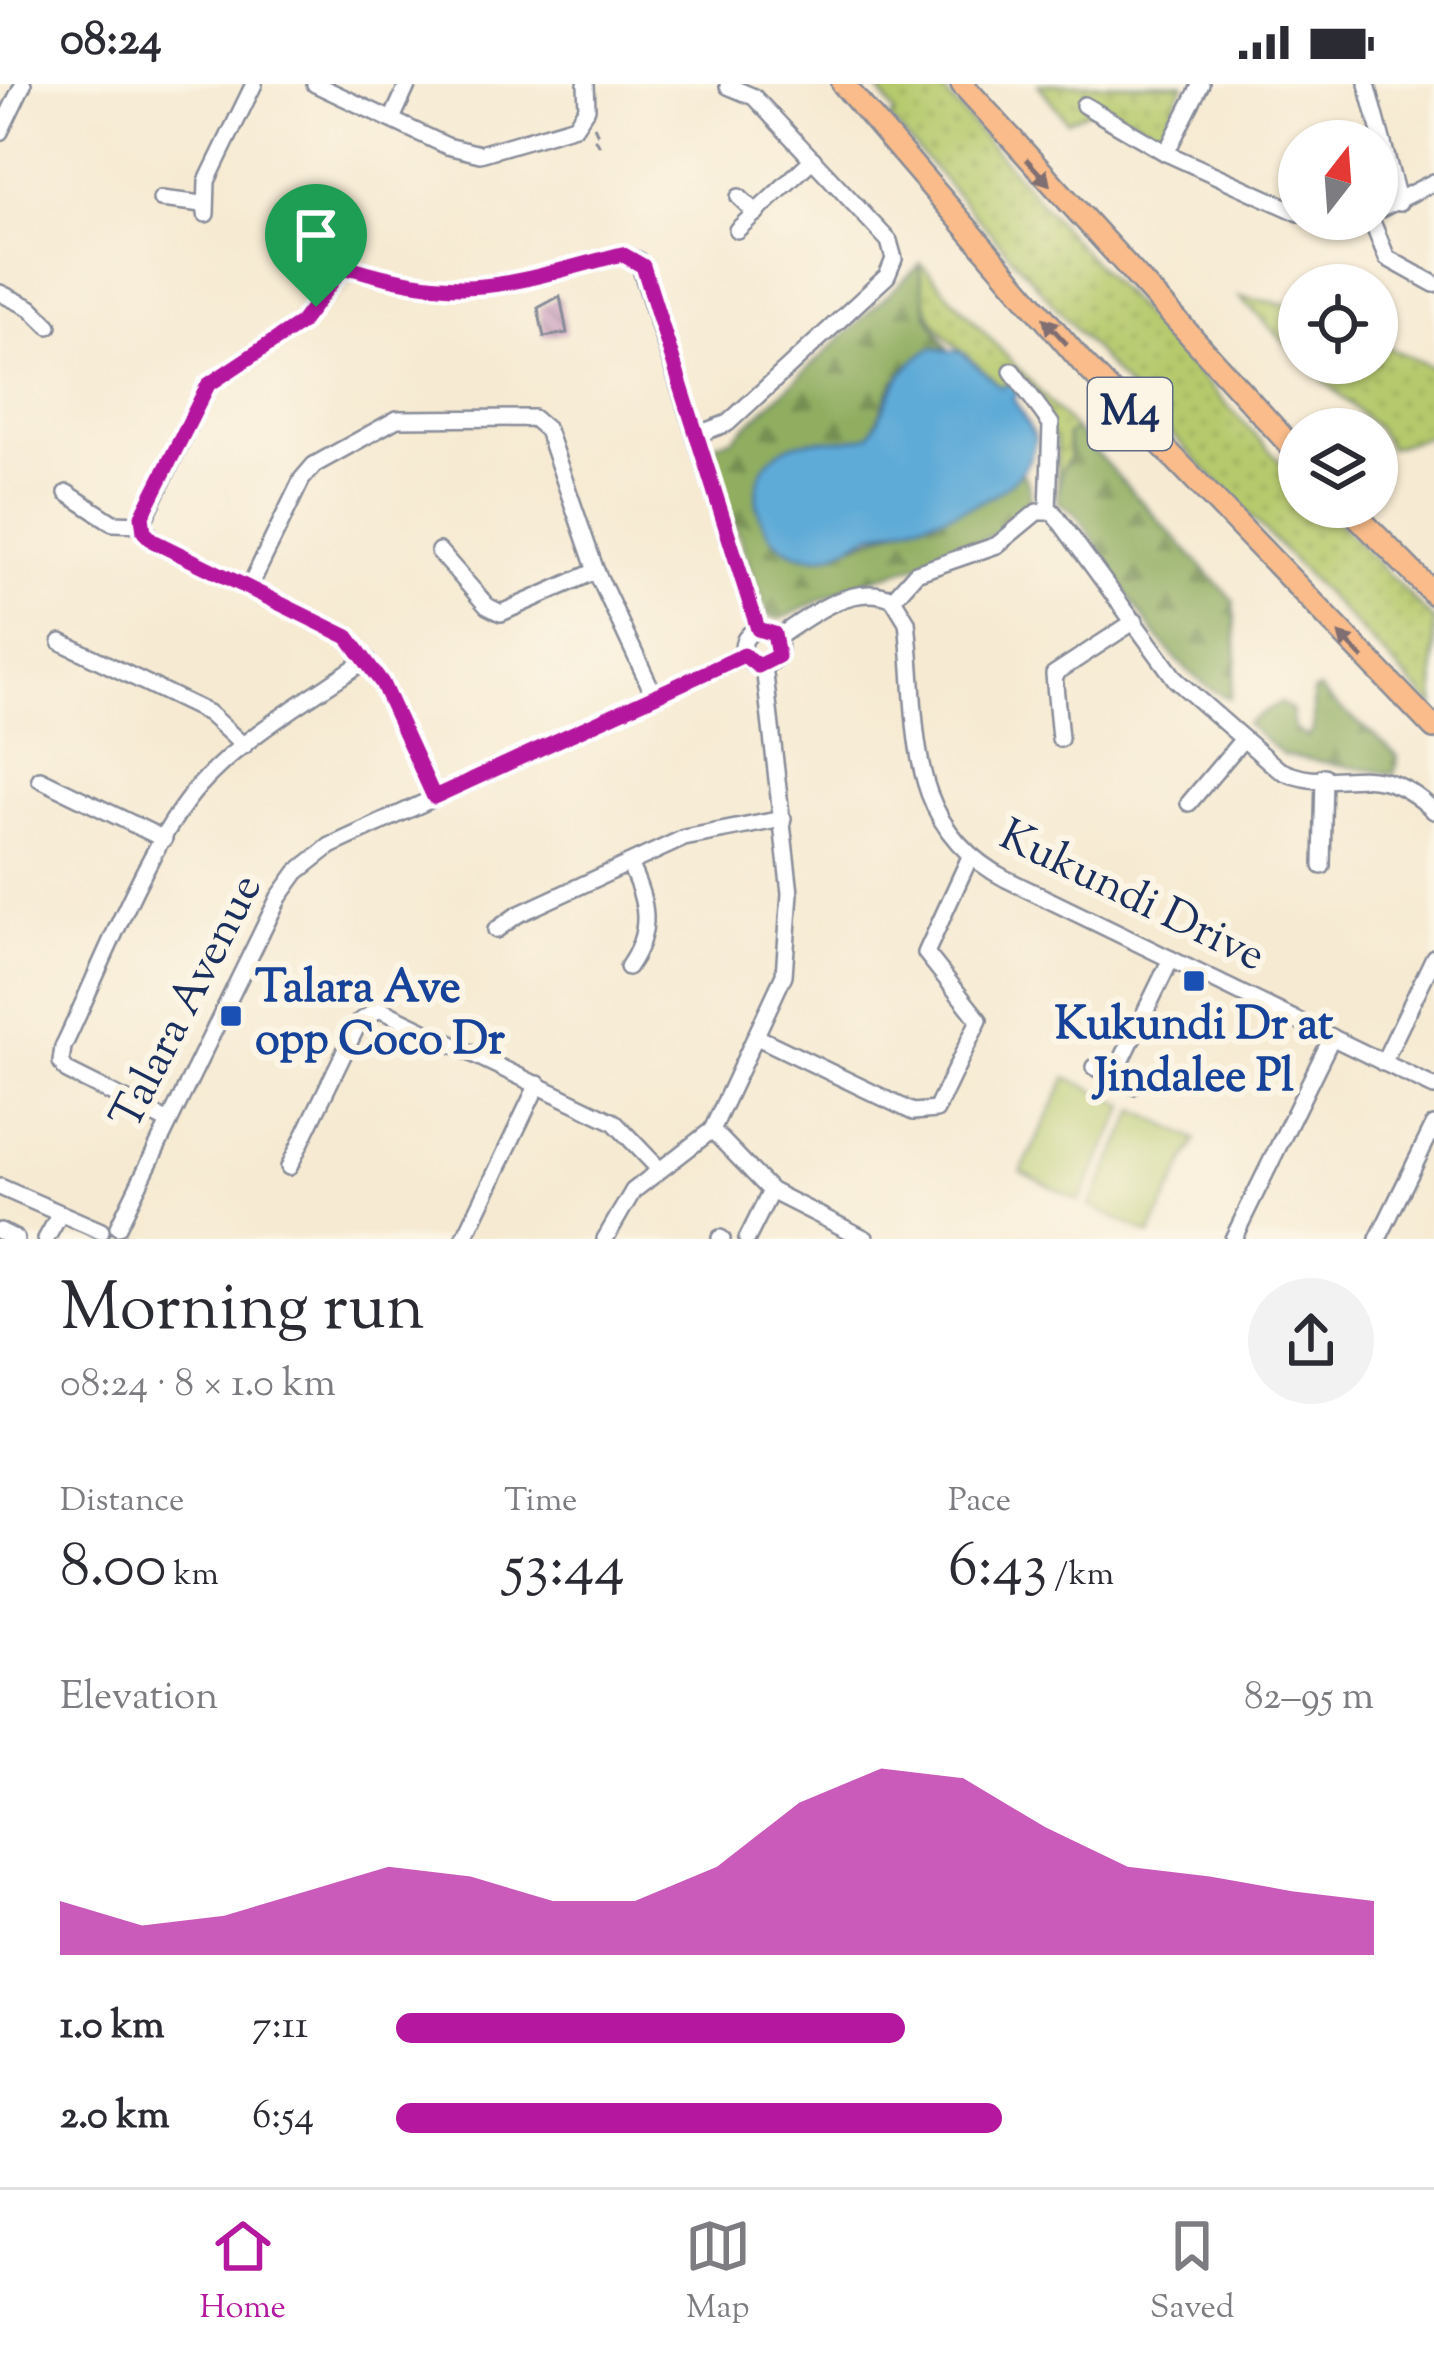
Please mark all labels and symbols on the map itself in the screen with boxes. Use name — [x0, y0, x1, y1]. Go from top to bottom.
north arrow — [1278, 120, 1398, 240]
one-way arrow — [1025, 157, 1051, 187]
pin — [265, 184, 367, 307]
one-way arrow — [1042, 316, 1069, 346]
road number: M4 — [1088, 378, 1172, 450]
one-way arrow — [1337, 632, 1365, 660]
street label: Kukundi Drive — [987, 805, 1275, 991]
street label: Talara Avenue — [97, 864, 281, 1142]
place label: Talara Ave opp Coco Dr — [255, 958, 505, 1075]
marker: Kukundi Dr at Jindalee Pl — [1181, 968, 1207, 994]
place label: Kukundi Dr at Jindalee Pl — [1055, 995, 1334, 1112]
marker: Talara Ave opp Coco Dr — [218, 1003, 244, 1029]

